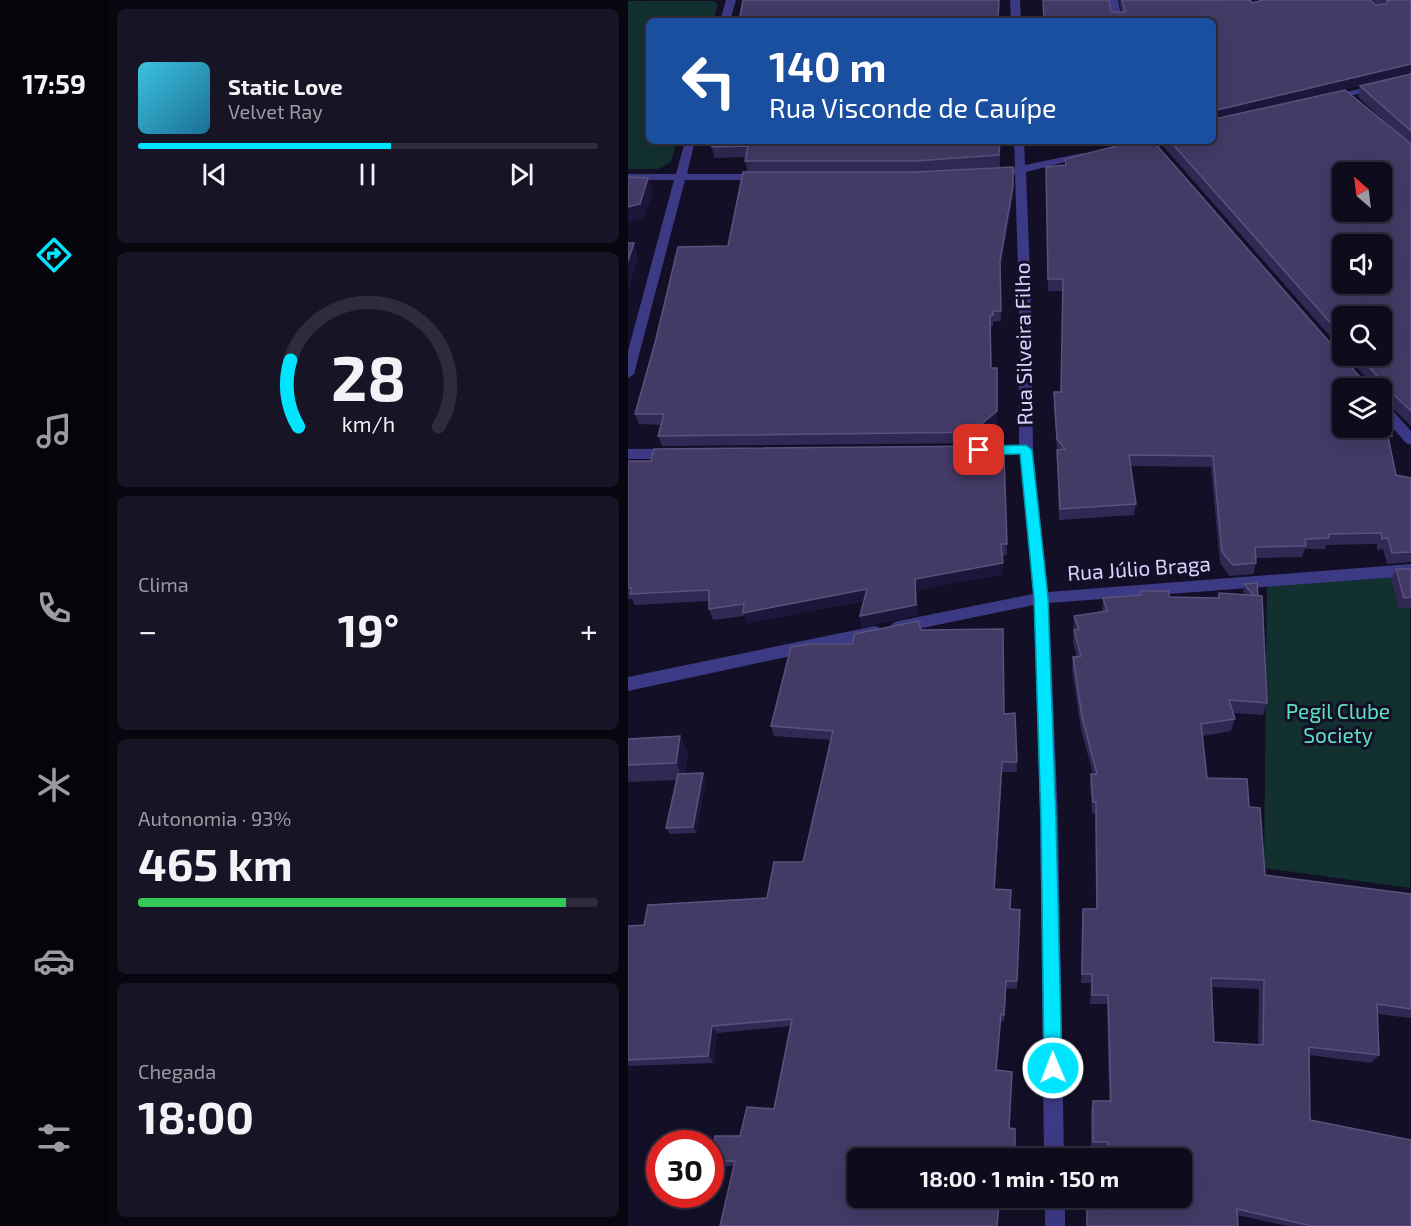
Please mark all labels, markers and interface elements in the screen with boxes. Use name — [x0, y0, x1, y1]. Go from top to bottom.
text: 140 m — [769, 40, 886, 90]
icon: left — [670, 42, 748, 120]
text: 17:59 — [22, 67, 86, 99]
text: Static Love — [228, 73, 343, 99]
text: Rua Visconde de Cauípe — [769, 91, 1057, 123]
text: Velvet Ray — [228, 99, 323, 123]
icon: previous — [198, 158, 231, 191]
icon: pause — [351, 158, 384, 191]
icon: next — [505, 158, 538, 191]
north arrow — [1332, 162, 1392, 222]
map controls — [1332, 162, 1392, 438]
icon: directions — [33, 234, 75, 276]
button: sound — [1332, 234, 1392, 294]
street label: Rua Silveira Filho — [1009, 262, 1036, 426]
button: search — [1332, 306, 1392, 366]
text: 28 — [330, 339, 406, 414]
button: layers — [1332, 378, 1392, 438]
icon: music — [33, 410, 75, 452]
text: km/h — [341, 411, 395, 436]
pin — [953, 424, 1004, 475]
icon: arrive — [962, 433, 995, 466]
street label: Rua Júlio Braga — [1066, 550, 1212, 585]
text: Clima — [138, 572, 189, 596]
icon: phone — [33, 587, 75, 629]
text: 19° — [338, 602, 399, 656]
text: − — [138, 610, 157, 650]
text: + — [580, 610, 598, 650]
park label: Pegil Clube Society — [1286, 698, 1390, 747]
icon: climate — [33, 764, 75, 806]
text: Autonomia · 93% — [138, 806, 291, 830]
text: 465 km — [138, 836, 293, 890]
icon: car — [33, 940, 75, 982]
position arrow — [1021, 1036, 1085, 1100]
text: Chegada — [138, 1059, 216, 1083]
text: 18:00 — [138, 1089, 254, 1143]
icon: filters — [33, 1117, 75, 1159]
speed limit sign: 30 — [646, 1130, 724, 1208]
text: 18:00 · 1 min · 150 m — [920, 1165, 1119, 1191]

